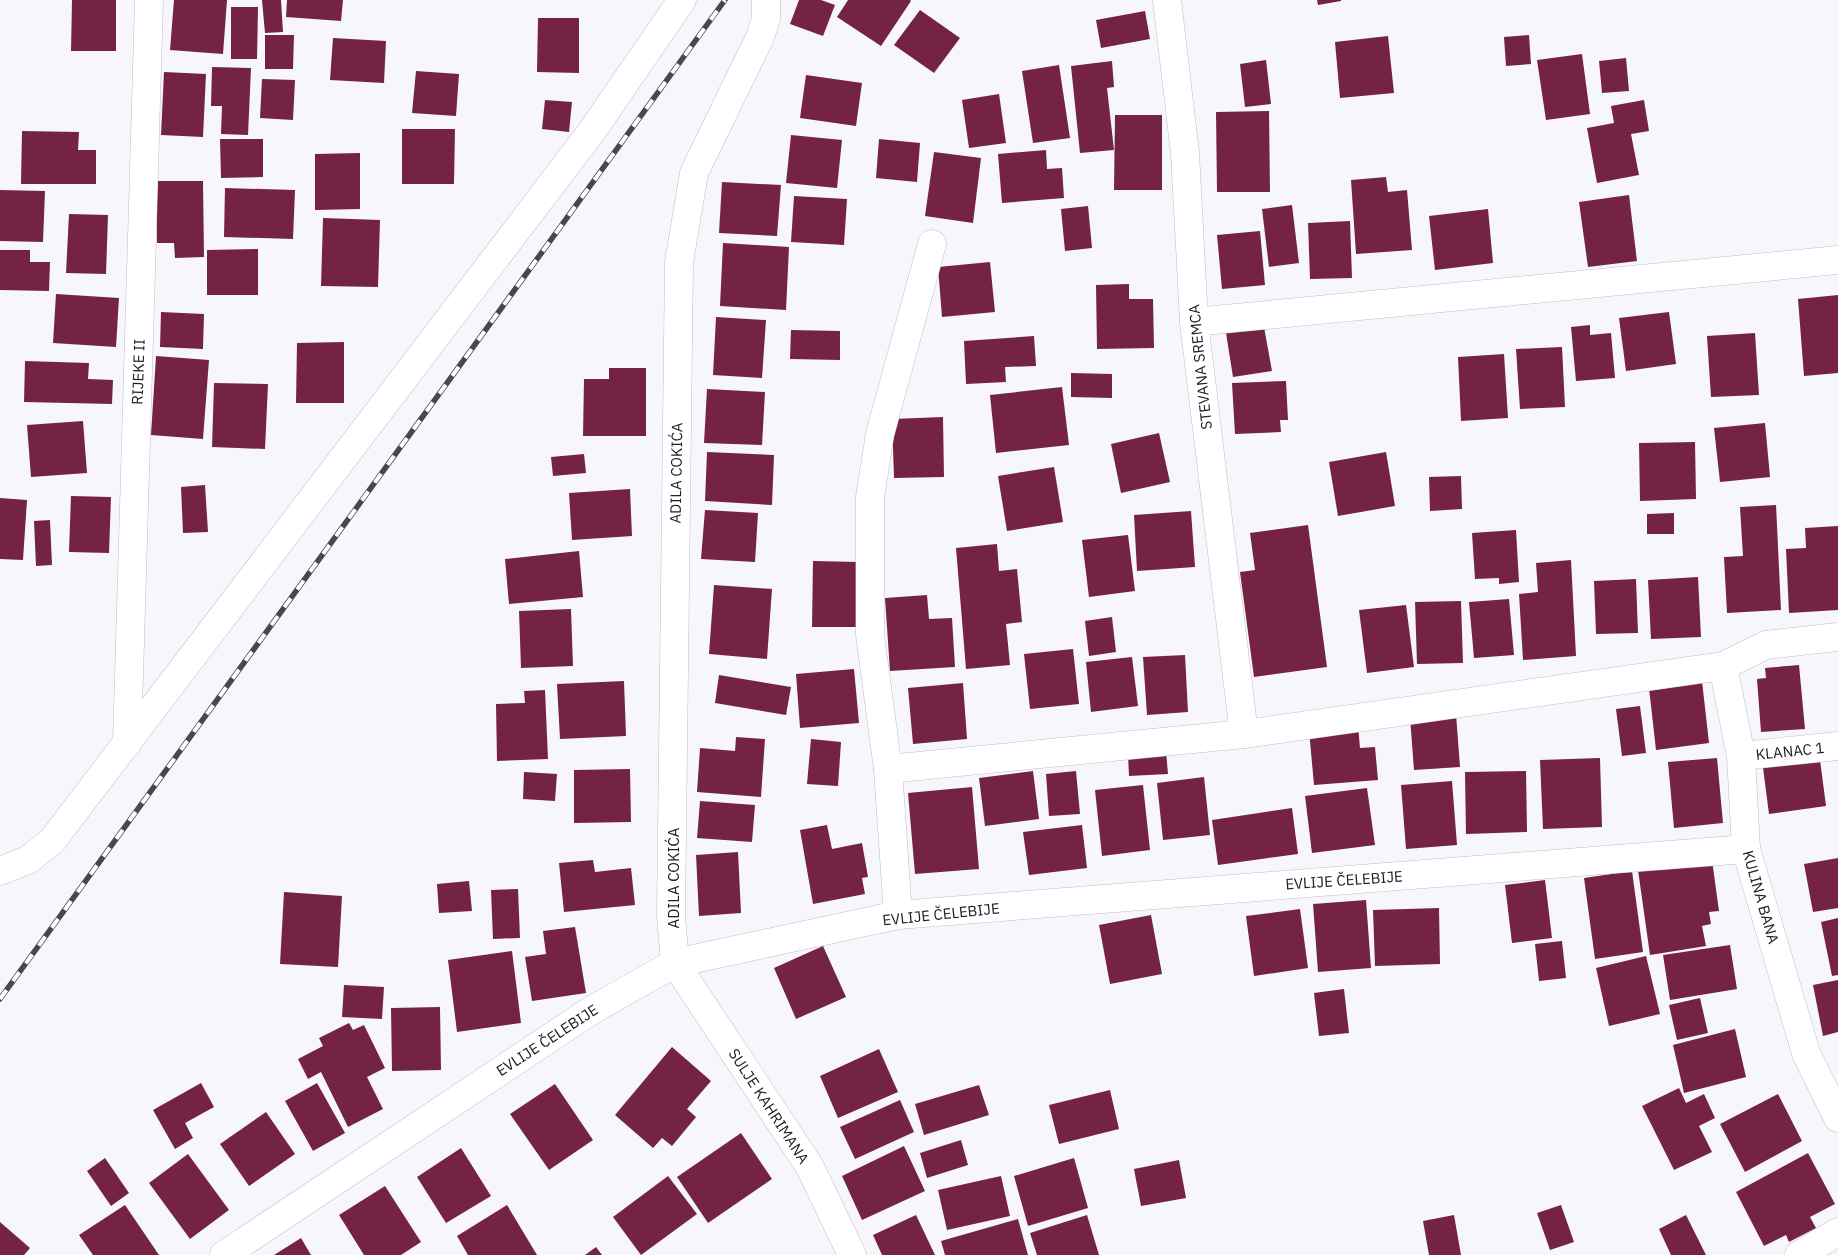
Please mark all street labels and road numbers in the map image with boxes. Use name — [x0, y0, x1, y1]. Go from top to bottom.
street label: STEVANA SREMCA — [1184, 303, 1216, 431]
street label: RIJEKE II — [127, 339, 149, 405]
street label: ADILA COKIĆA — [666, 422, 686, 524]
street label: KLANAC 1 — [1755, 738, 1825, 764]
street label: ADILA COKIĆA — [664, 827, 683, 928]
street label: KULINA BANA — [1739, 848, 1784, 946]
street label: EVLIJE ČELEBIJE — [1285, 866, 1403, 894]
street label: EVLIJE ČELEBIJE — [881, 898, 1001, 930]
street label: EVLIJE ČELEBIJE — [492, 1000, 602, 1080]
street label: SULJE KAHRIMANA — [725, 1045, 814, 1168]

